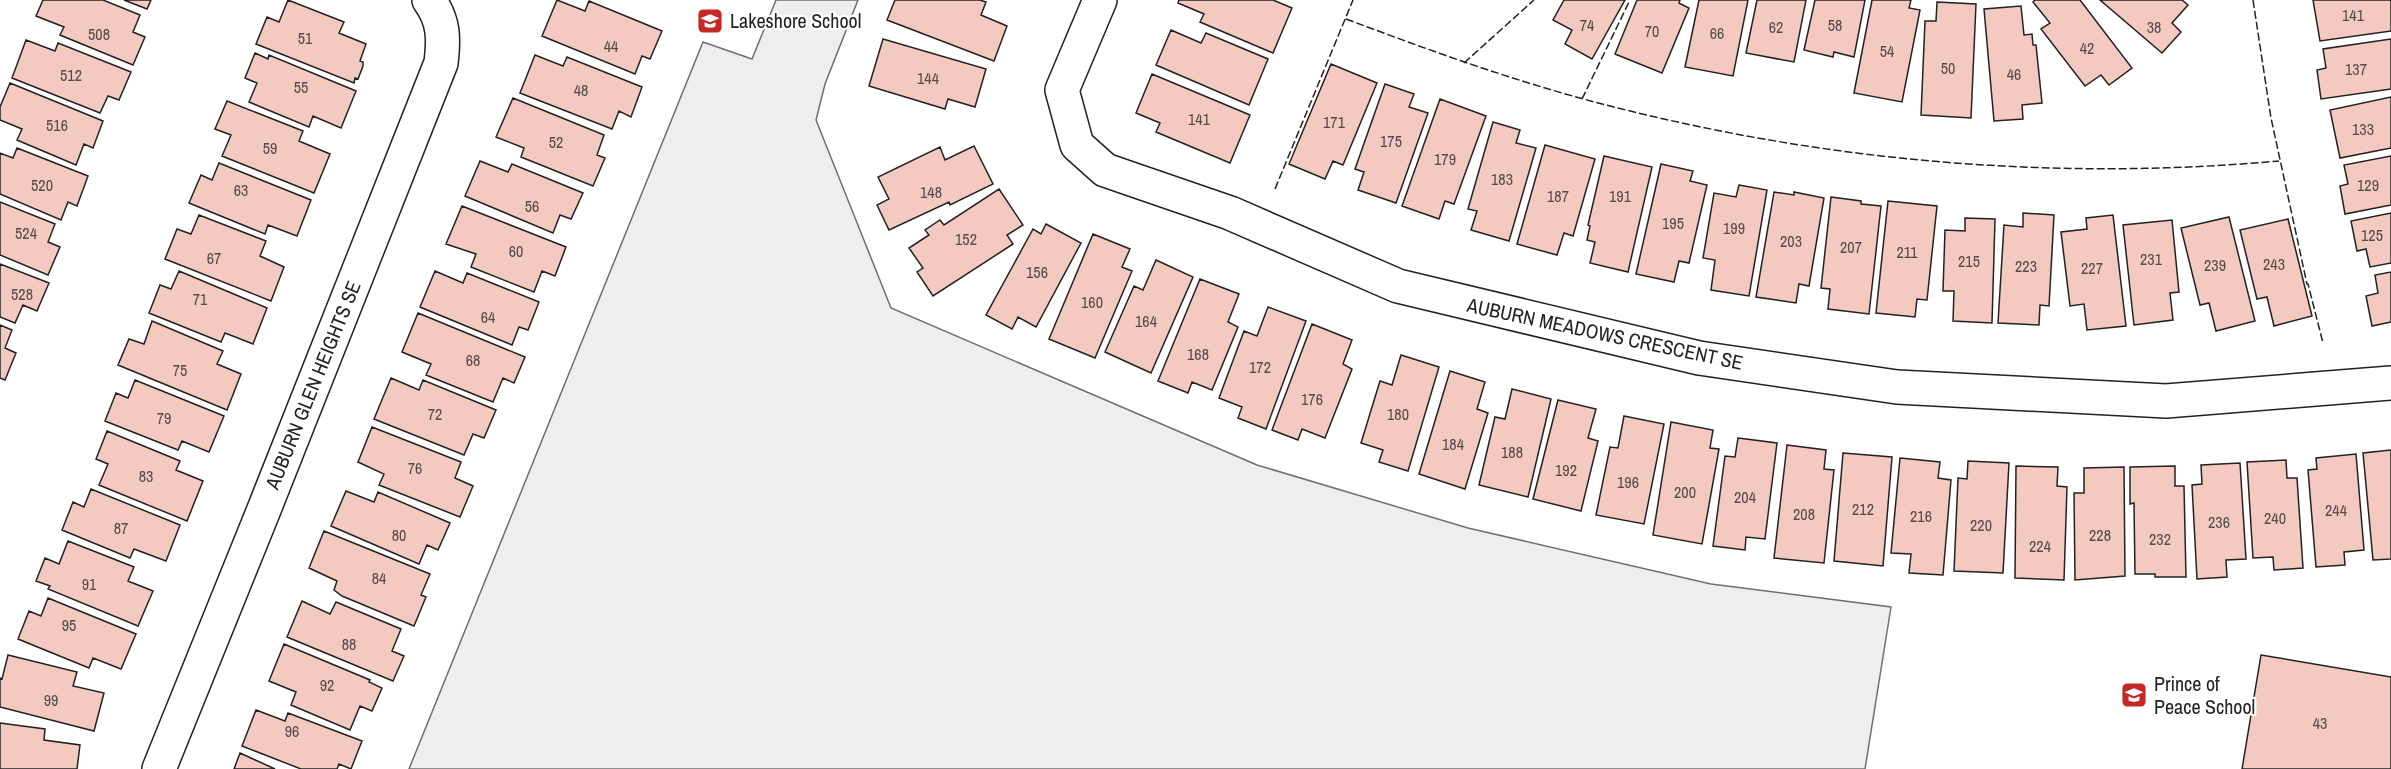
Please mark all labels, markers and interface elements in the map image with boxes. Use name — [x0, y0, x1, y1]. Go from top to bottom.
house number: 141 — [2342, 4, 2365, 26]
school or university icon: Lakeshore School — [695, 6, 725, 36]
place label: Lakeshore School — [730, 7, 861, 34]
house number: 74 — [1580, 14, 1594, 36]
house number: 58 — [1828, 14, 1842, 36]
house number: 62 — [1769, 16, 1783, 38]
house number: 38 — [2147, 16, 2161, 38]
house number: 70 — [1645, 20, 1659, 42]
house number: 66 — [1710, 22, 1724, 44]
house number: 508 — [88, 23, 110, 45]
house number: 51 — [298, 27, 313, 49]
house number: 44 — [604, 35, 618, 57]
house number: 42 — [2080, 37, 2094, 59]
house number: 54 — [1880, 40, 1894, 62]
house number: 50 — [1941, 57, 1955, 79]
house number: 137 — [2345, 58, 2367, 80]
house number: 46 — [2007, 63, 2021, 85]
house number: 512 — [60, 64, 82, 86]
house number: 144 — [917, 67, 939, 89]
house number: 55 — [294, 76, 308, 98]
house number: 48 — [574, 79, 588, 101]
house number: 141 — [1188, 108, 1211, 130]
house number: 171 — [1323, 111, 1346, 133]
house number: 516 — [46, 114, 68, 136]
house number: 133 — [2352, 118, 2374, 140]
house number: 175 — [1380, 130, 1402, 152]
house number: 52 — [549, 131, 563, 153]
house number: 59 — [263, 137, 277, 159]
house number: 179 — [1434, 148, 1456, 170]
house number: 183 — [1491, 168, 1513, 190]
house number: 520 — [31, 174, 53, 196]
house number: 129 — [2357, 174, 2379, 196]
house number: 63 — [234, 179, 248, 201]
house number: 148 — [920, 181, 942, 203]
house number: 187 — [1547, 185, 1569, 207]
house number: 191 — [1609, 185, 1632, 207]
house number: 56 — [525, 195, 539, 217]
house number: 195 — [1662, 212, 1684, 234]
house number: 199 — [1723, 217, 1745, 239]
house number: 524 — [15, 222, 37, 244]
house number: 125 — [2361, 224, 2383, 246]
house number: 152 — [955, 228, 977, 250]
house number: 203 — [1780, 230, 1802, 252]
house number: 207 — [1840, 236, 1862, 258]
house number: 60 — [509, 240, 523, 262]
house number: 211 — [1897, 241, 1918, 263]
house number: 67 — [207, 247, 221, 269]
house number: 231 — [2140, 248, 2163, 270]
house number: 215 — [1958, 250, 1980, 272]
house number: 243 — [2263, 253, 2285, 275]
house number: 239 — [2204, 254, 2226, 276]
house number: 223 — [2015, 255, 2037, 277]
house number: 227 — [2081, 257, 2103, 279]
house number: 156 — [1026, 261, 1048, 283]
street label: AUBURN GLEN HEIGHTS SE — [258, 277, 367, 494]
house number: 528 — [11, 283, 33, 305]
house number: 71 — [193, 288, 208, 310]
house number: 160 — [1081, 291, 1103, 313]
street label: AUBURN MEADOWS CRESCENT SE — [1464, 291, 1745, 376]
house number: 64 — [481, 306, 495, 328]
house number: 164 — [1135, 310, 1157, 332]
house number: 168 — [1187, 343, 1209, 365]
house number: 68 — [466, 349, 480, 371]
house number: 172 — [1249, 356, 1271, 378]
house number: 75 — [173, 359, 187, 381]
house number: 176 — [1301, 388, 1323, 410]
house number: 72 — [428, 403, 442, 425]
house number: 180 — [1387, 403, 1409, 425]
house number: 79 — [157, 407, 171, 429]
house number: 184 — [1442, 433, 1464, 455]
house number: 188 — [1501, 441, 1523, 463]
house number: 76 — [408, 457, 422, 479]
house number: 192 — [1555, 459, 1577, 481]
house number: 83 — [139, 465, 153, 487]
house number: 196 — [1617, 471, 1639, 493]
house number: 200 — [1674, 481, 1696, 503]
house number: 204 — [1734, 486, 1756, 508]
house number: 212 — [1852, 498, 1874, 520]
house number: 244 — [2325, 499, 2347, 521]
house number: 208 — [1793, 503, 1815, 525]
house number: 216 — [1910, 505, 1932, 527]
house number: 240 — [2264, 507, 2286, 529]
house number: 236 — [2208, 511, 2230, 533]
house number: 220 — [1970, 514, 1992, 536]
house number: 87 — [114, 517, 128, 539]
house number: 80 — [392, 524, 406, 546]
house number: 228 — [2089, 524, 2111, 546]
house number: 232 — [2149, 528, 2171, 550]
house number: 224 — [2029, 535, 2051, 557]
house number: 84 — [372, 567, 386, 589]
house number: 91 — [82, 573, 97, 595]
house number: 95 — [62, 614, 76, 636]
house number: 88 — [342, 633, 356, 655]
place label: Prince of Peace School — [2154, 670, 2255, 720]
house number: 92 — [320, 674, 334, 696]
school or university icon: Prince of Peace School — [2119, 680, 2149, 710]
house number: 99 — [44, 689, 58, 711]
house number: 43 — [2313, 712, 2327, 734]
house number: 96 — [285, 720, 299, 742]

